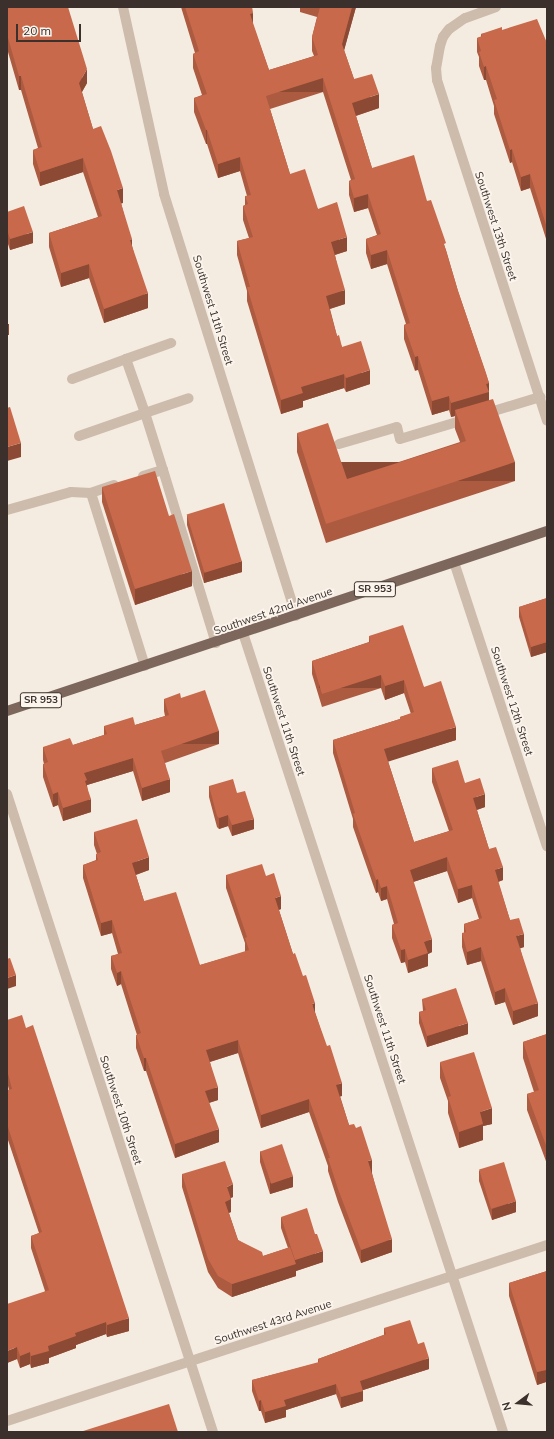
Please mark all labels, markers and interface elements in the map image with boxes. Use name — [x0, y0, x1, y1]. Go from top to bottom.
scale bar — [18, 16, 83, 42]
text: 20 m — [23, 23, 51, 38]
street label: Southwest 13th Street — [472, 170, 520, 282]
street label: Southwest 11th Street — [190, 254, 236, 366]
road number: SR 953 — [353, 581, 397, 597]
street label: Southwest 42nd Avenue — [212, 584, 334, 638]
street label: Southwest 12th Street — [488, 645, 536, 757]
street label: Southwest 11th Street — [260, 665, 308, 777]
road number: SR 953 — [19, 692, 63, 708]
street label: Southwest 11th Street — [361, 973, 409, 1085]
street label: Southwest 10th Street — [97, 1054, 145, 1166]
street label: Southwest 43rd Avenue — [213, 1297, 333, 1347]
north arrow — [498, 1383, 538, 1423]
text: N — [499, 1400, 514, 1412]

